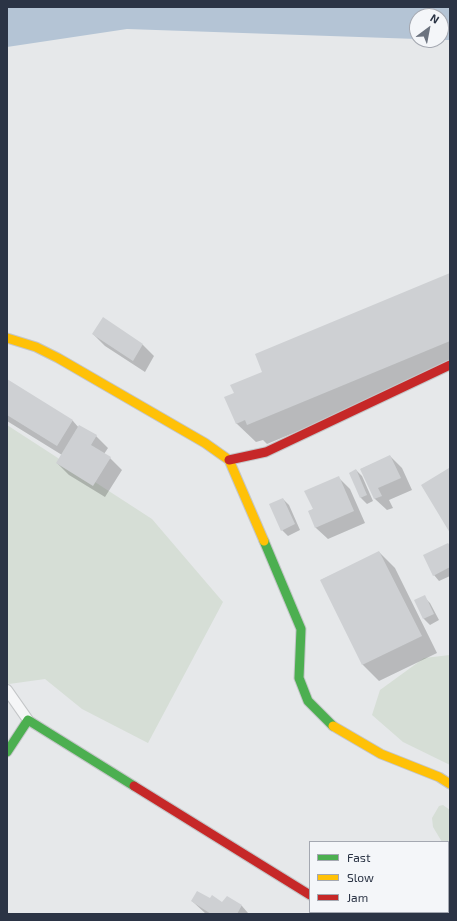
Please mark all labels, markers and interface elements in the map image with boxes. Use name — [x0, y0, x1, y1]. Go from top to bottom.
north arrow — [409, 8, 449, 48]
text: N — [428, 11, 442, 26]
legend — [309, 841, 449, 913]
text: Fast — [347, 850, 370, 864]
text: Slow — [347, 870, 374, 884]
text: Jam — [347, 890, 368, 904]

